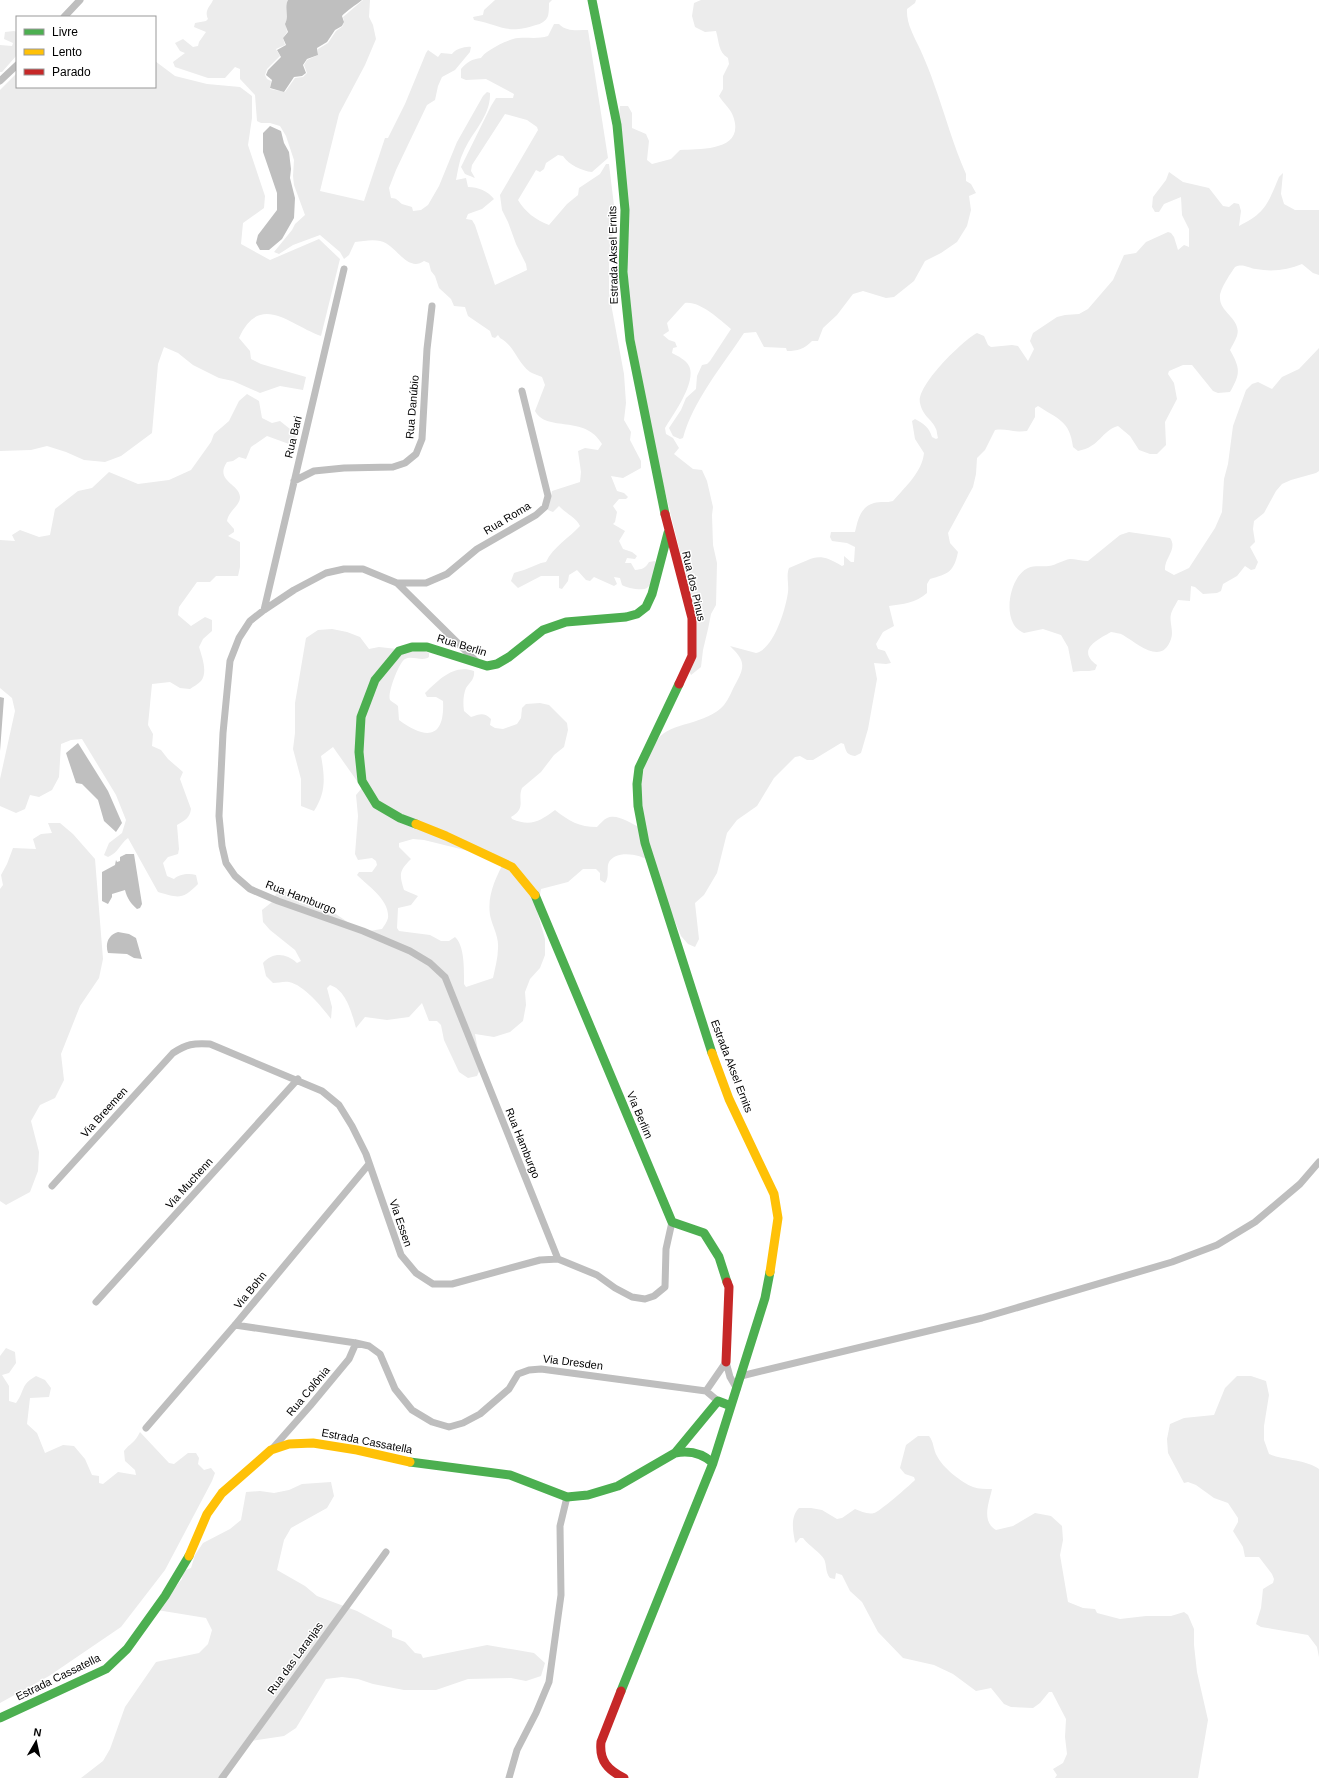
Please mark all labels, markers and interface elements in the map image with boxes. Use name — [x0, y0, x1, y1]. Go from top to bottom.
legend — [16, 16, 156, 88]
text: Livre — [52, 25, 78, 39]
text: Lento — [52, 45, 82, 59]
text: Parado — [52, 65, 91, 79]
street label: Estrada Aksel Ernits — [606, 205, 620, 304]
street label: Rua Danúbio — [403, 374, 421, 440]
street label: Rua Bari — [282, 415, 304, 459]
street label: Rua Roma — [481, 499, 533, 537]
street label: Rua dos Pinus — [680, 550, 708, 623]
street label: Rua Berlin — [436, 632, 488, 658]
street label: Rua Hamburgo — [264, 878, 338, 916]
street label: Estrada Aksel Ernits — [709, 1018, 755, 1115]
street label: Via Breemen — [78, 1084, 130, 1140]
street label: Via Berlim — [625, 1090, 655, 1140]
street label: Rua Hamburgo — [503, 1106, 543, 1180]
street label: Via Muchenn — [163, 1155, 215, 1211]
street label: Via Essen — [387, 1198, 415, 1248]
street label: Via Bohn — [231, 1269, 269, 1311]
street label: Via Dresden — [542, 1352, 604, 1372]
street label: Rua Colônia — [284, 1363, 333, 1418]
street label: Estrada Cassatella — [321, 1426, 414, 1456]
street label: Rua das Laranjas — [265, 1619, 325, 1696]
street label: Estrada Cassatella — [14, 1651, 103, 1703]
north arrow — [16, 1722, 56, 1762]
text: N — [33, 1726, 42, 1739]

